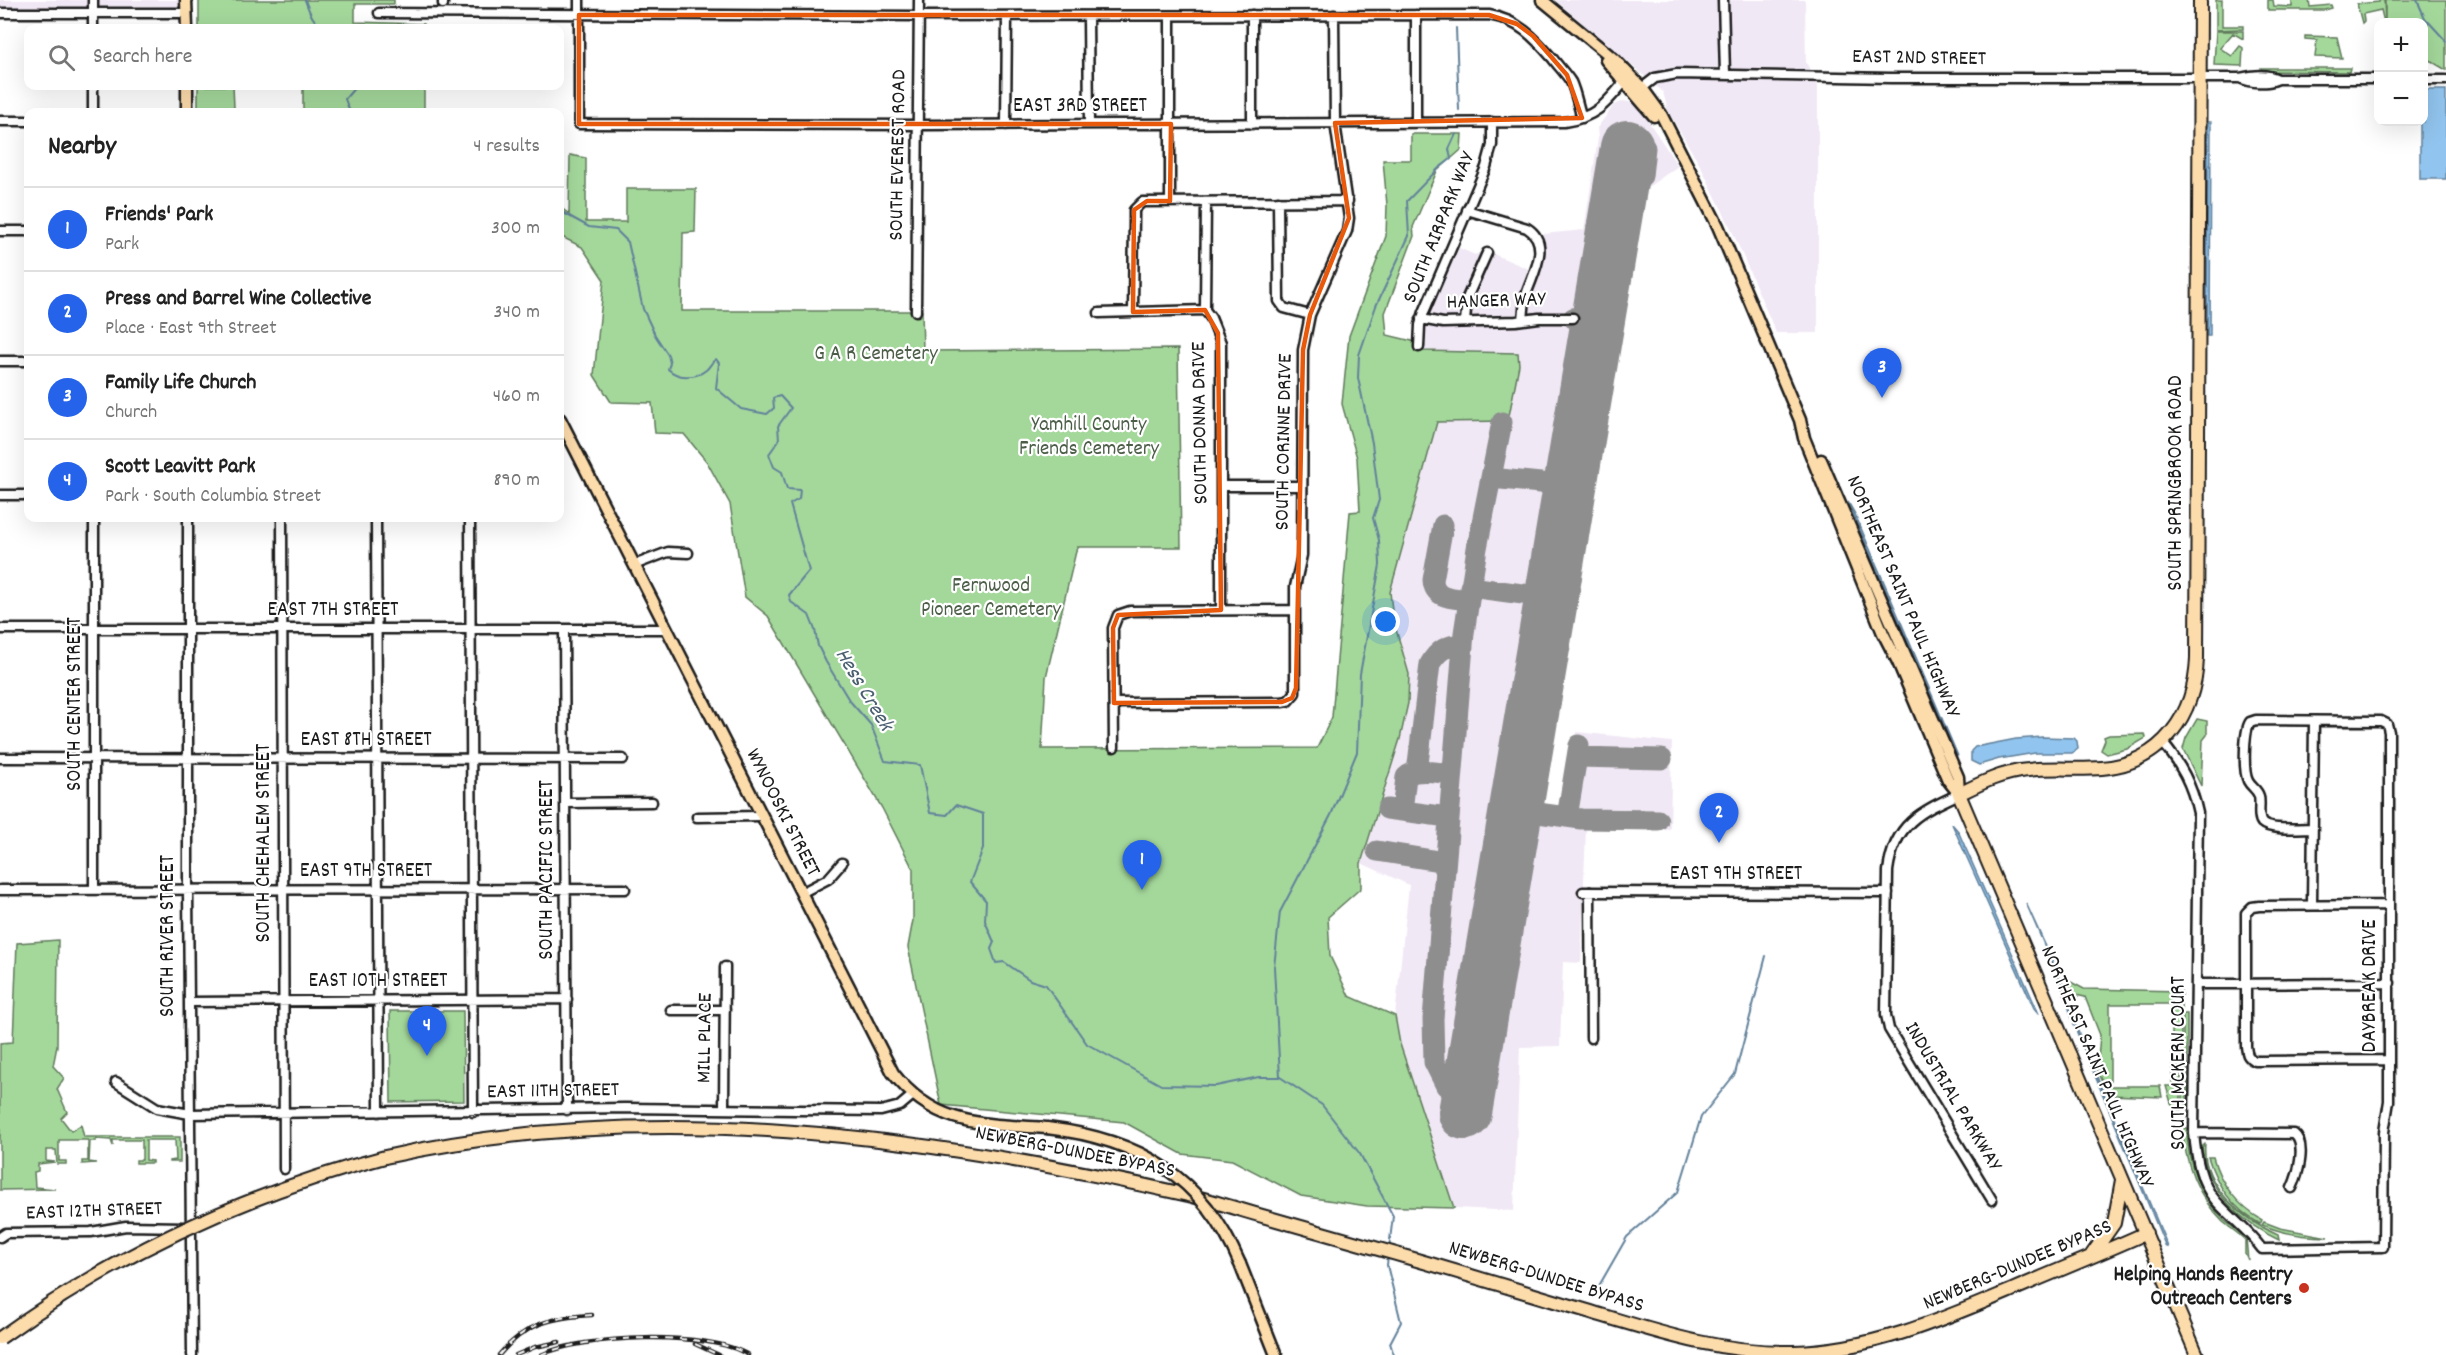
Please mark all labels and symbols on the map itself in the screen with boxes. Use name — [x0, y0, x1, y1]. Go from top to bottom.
street label: EAST 2ND STREET — [1852, 43, 1987, 75]
street label: SOUTH EVEREST ROAD — [883, 69, 915, 241]
street label: EAST 3RD STREET — [1013, 92, 1148, 122]
street label: SOUTH AIRPARK WAY — [1396, 147, 1484, 308]
street label: HANGER WAY — [1446, 285, 1547, 319]
park label: G A R Cemetery — [814, 340, 938, 370]
street label: SOUTH DONNA DRIVE — [1185, 341, 1217, 505]
pin: 3 — [1862, 348, 1902, 398]
street label: SOUTH CORINNE DRIVE — [1268, 353, 1302, 531]
street label: SOUTH SPRINGBROOK ROAD — [2162, 375, 2192, 591]
park label: Yamhill County Friends Cemetery — [1019, 411, 1159, 465]
street label: NORTHEAST SAINT PAUL HIGHWAY — [1837, 471, 1967, 724]
park label: Fernwood Pioneer Cemetery — [921, 572, 1062, 626]
street label: EAST 7TH STREET — [268, 596, 399, 626]
your location — [1371, 607, 1400, 636]
street label: SOUTH CENTER STREET — [61, 616, 91, 791]
water label: Hess Creek — [826, 643, 901, 739]
street label: EAST 8TH STREET — [300, 726, 432, 756]
street label: SOUTH CHEHALEM STREET — [250, 743, 280, 942]
street label: WYNOOSKI STREET — [737, 744, 827, 883]
street label: SOUTH PACIFIC STREET — [533, 780, 563, 960]
pin: 2 — [1700, 794, 1738, 843]
pin: 1 — [1122, 840, 1162, 890]
street label: SOUTH RIVER STREET — [154, 854, 184, 1017]
street label: EAST 9TH STREET — [300, 857, 433, 887]
street label: EAST 9TH STREET — [1670, 860, 1803, 890]
street label: DAYBREAK DRIVE — [2356, 919, 2386, 1052]
street label: NORTHEAST SAINT PAUL HIGHWAY — [2031, 941, 2161, 1194]
street label: EAST 10TH STREET — [309, 967, 448, 997]
street label: SOUTH MCKERN COURT — [2165, 975, 2195, 1150]
street label: MILL PLACE — [690, 992, 722, 1083]
pin: 4 — [408, 1006, 446, 1056]
street label: INDUSTRIAL PARKWAY — [1896, 1017, 2009, 1178]
street label: EAST 11TH STREET — [487, 1076, 620, 1108]
street label: NEWBERG-DUNDEE BYPASS — [973, 1119, 1177, 1187]
street label: EAST 12TH STREET — [25, 1195, 163, 1229]
street label: NEWBERG-DUNDEE BYPASS — [1919, 1213, 2117, 1319]
street label: NEWBERG-DUNDEE BYPASS — [1445, 1234, 1647, 1322]
place label: Helping Hands Reentry Outreach Centers — [2114, 1261, 2293, 1315]
marker: Helping Hands Reentry Outreach Centers — [2297, 1281, 2311, 1295]

